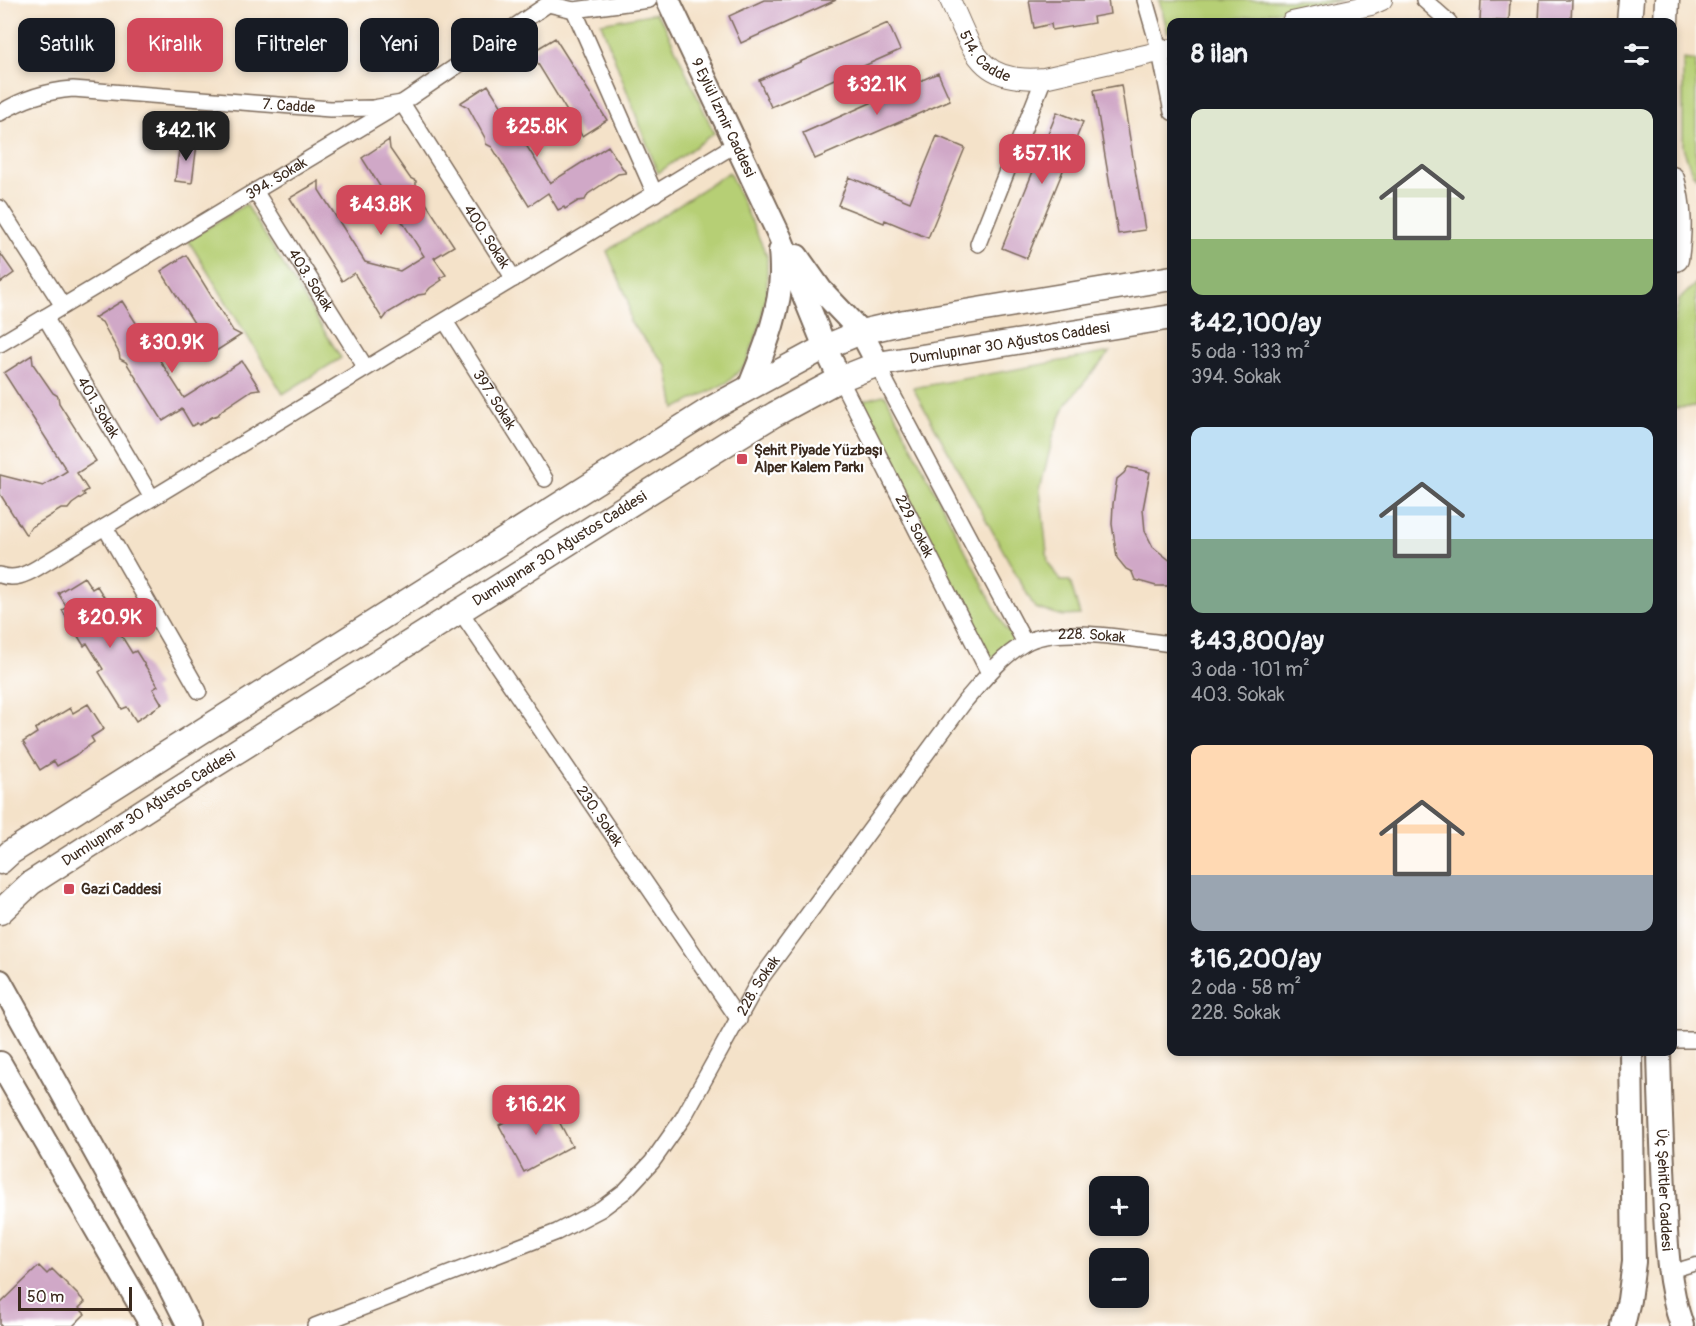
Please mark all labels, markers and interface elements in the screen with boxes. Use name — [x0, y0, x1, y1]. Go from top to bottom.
chip: Satılık — [18, 18, 115, 72]
chip: Kiralık — [127, 18, 223, 72]
chip: Filtreler — [235, 18, 348, 72]
chip: Yeni — [360, 18, 439, 72]
chip: Daire — [451, 18, 538, 72]
street label: 514. Cadde — [955, 27, 1013, 86]
text: 8 ilan — [1191, 38, 1248, 70]
icon: filters — [1620, 38, 1653, 71]
street label: 9 Eylül İzmir Caddesi — [687, 55, 760, 180]
pin: ₺32.1K — [828, 65, 926, 116]
text: ₺32.1K — [848, 72, 906, 97]
street label: 7. Cadde — [262, 94, 316, 117]
pin: ₺25.8K — [488, 107, 586, 158]
pin: ₺42.1K — [137, 111, 235, 162]
text: ₺25.8K — [507, 114, 567, 139]
text: ₺42.1K — [156, 118, 216, 143]
pin: ₺57.1K — [993, 134, 1091, 185]
text: ₺57.1K — [1013, 141, 1071, 166]
icon: home — [1368, 148, 1476, 256]
street label: 394. Sokak — [242, 153, 311, 204]
pin: ₺43.8K — [332, 185, 430, 236]
text: ₺43.8K — [350, 192, 412, 217]
street label: 400. Sokak — [460, 201, 515, 273]
street label: 403. Sokak — [284, 245, 338, 315]
text: ₺42,100/ay — [1191, 307, 1321, 339]
street label: Dumlupınar 30 Ağustos Caddesi — [908, 318, 1111, 368]
pin: ₺30.9K — [123, 323, 221, 374]
text: ₺30.9K — [140, 330, 204, 355]
text: 5 oda · 133 m² — [1191, 339, 1310, 364]
text: 394. Sokak — [1191, 364, 1281, 389]
street label: 397. Sokak — [469, 366, 521, 434]
street label: 401. Sokak — [73, 373, 124, 442]
place label: Şehit Piyade Yüzbaşı Alper Kalem Parkı — [754, 441, 883, 477]
marker: Şehit Piyade Yüzbaşı Alper Kalem Parkı — [735, 452, 749, 466]
icon: home — [1368, 466, 1476, 574]
street label: Dumlupınar 30 Ağustos Caddesi — [469, 487, 650, 610]
street label: 229. Sokak — [891, 492, 939, 561]
pin: ₺20.9K — [61, 598, 159, 649]
text: ₺20.9K — [78, 605, 142, 630]
street label: 228. Sokak — [1057, 624, 1127, 647]
text: ₺43,800/ay — [1191, 625, 1324, 657]
text: 3 oda · 101 m² — [1191, 657, 1310, 682]
text: 403. Sokak — [1191, 682, 1285, 707]
street label: Dumlupınar 30 Ağustos Caddesi — [58, 745, 239, 870]
street label: 230. Sokak — [572, 782, 628, 851]
icon: home — [1368, 784, 1476, 892]
place label: Gazi Caddesi — [81, 880, 162, 899]
marker: Gazi Caddesi — [62, 882, 76, 896]
text: ₺16,200/ay — [1191, 943, 1321, 975]
street label: 228. Sokak — [732, 951, 784, 1019]
text: 2 oda · 58 m² — [1191, 975, 1301, 1000]
text: 228. Sokak — [1191, 1000, 1281, 1025]
pin: ₺16.2K — [487, 1085, 585, 1136]
text: ₺16.2K — [506, 1092, 566, 1117]
street label: Üç Şehitler Caddesi — [1652, 1128, 1677, 1252]
map controls — [1089, 1176, 1149, 1308]
button: + — [1089, 1176, 1149, 1236]
button: − — [1089, 1248, 1149, 1308]
scale bar — [18, 1284, 132, 1312]
text: 50 m — [27, 1287, 64, 1307]

